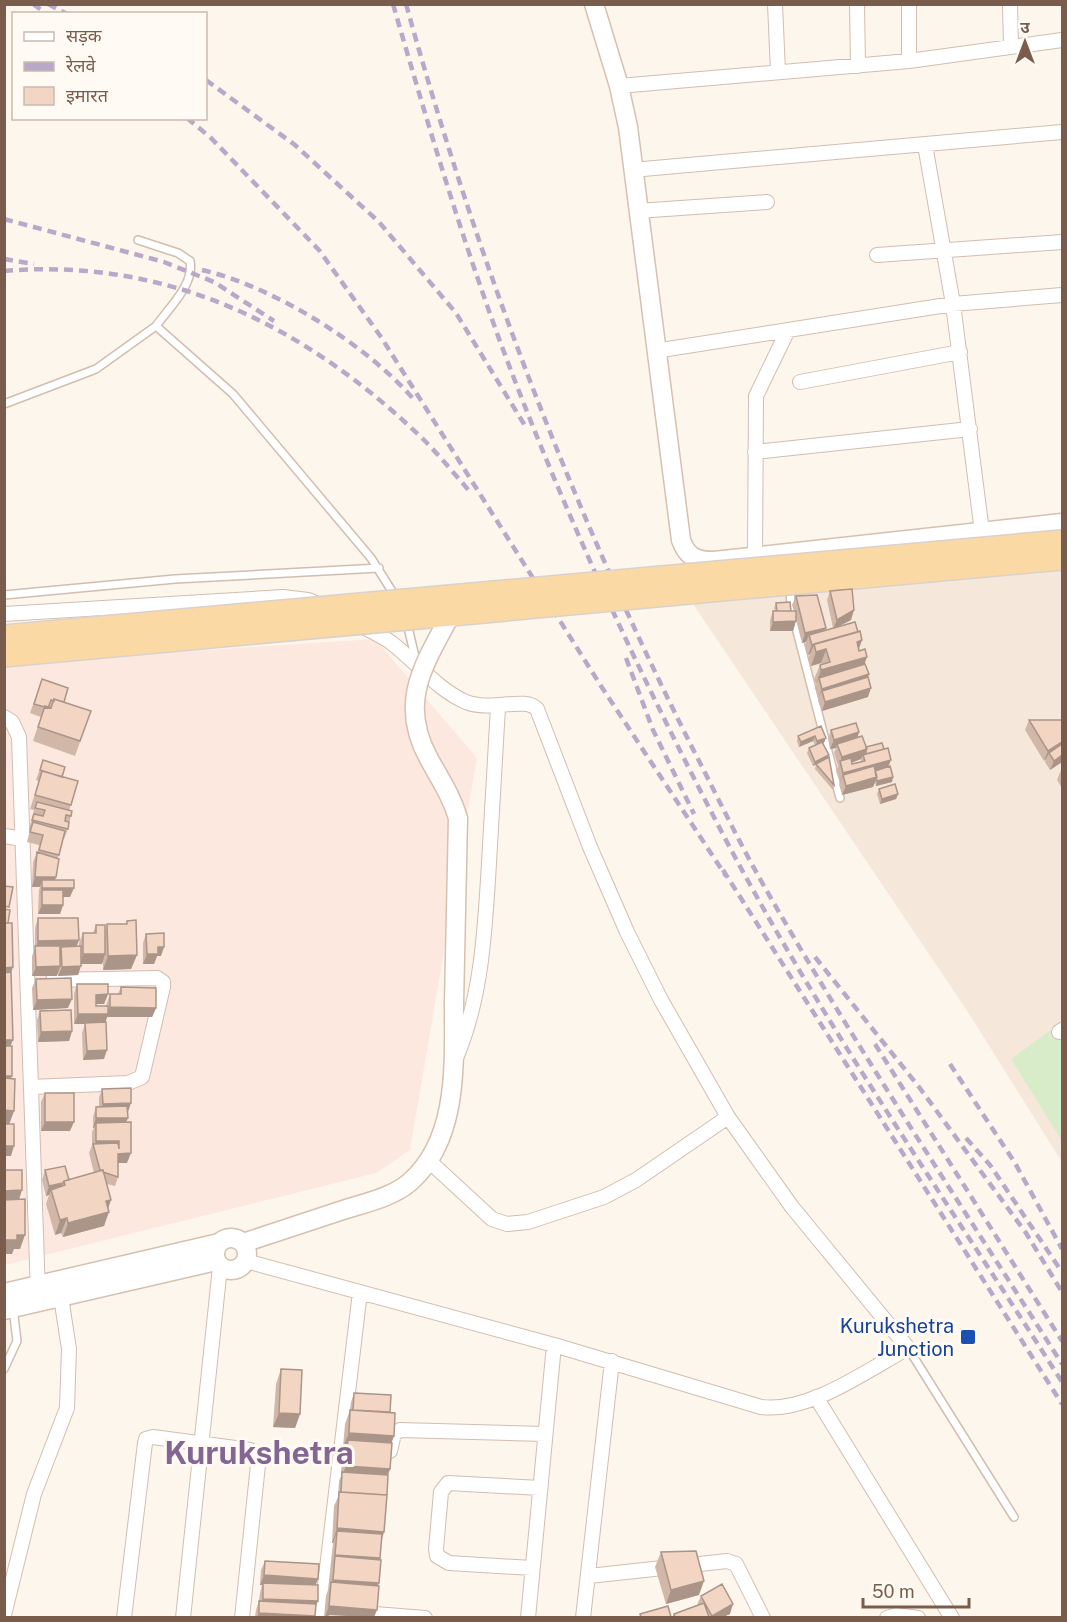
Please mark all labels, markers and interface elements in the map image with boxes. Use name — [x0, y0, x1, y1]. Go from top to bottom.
legend — [12, 12, 207, 120]
north arrow — [995, 12, 1055, 72]
text: उ — [1020, 18, 1030, 37]
text: सड़क — [66, 25, 103, 46]
text: रेलवे — [65, 55, 97, 76]
text: इमारत — [66, 85, 109, 106]
place label: Kurukshetra Junction — [840, 1314, 954, 1361]
marker: Kurukshetra Junction — [959, 1328, 977, 1346]
district label: Kurukshetra — [164, 1434, 354, 1471]
scale bar — [863, 1571, 970, 1609]
text: 50 m — [872, 1581, 915, 1602]

